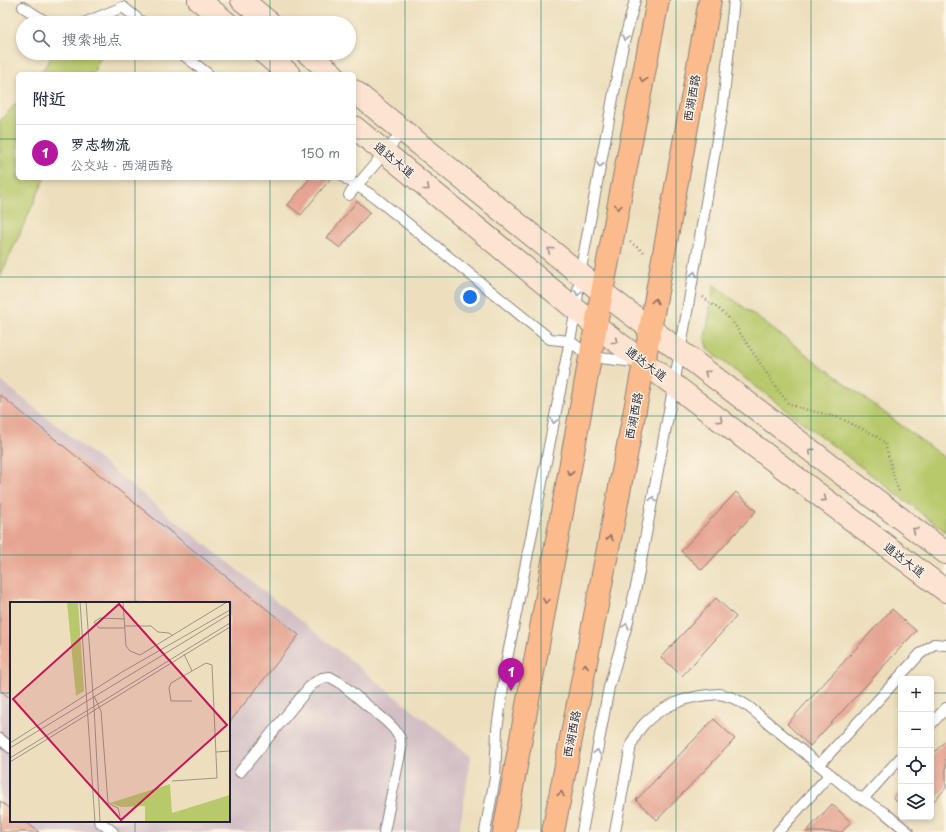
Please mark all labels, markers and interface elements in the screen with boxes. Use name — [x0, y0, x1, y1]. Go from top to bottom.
search box — [16, 16, 356, 60]
icon: search — [30, 27, 52, 49]
text: 搜索地点 — [62, 27, 122, 50]
one-way arrow — [621, 34, 630, 41]
street label: 西湖西路 — [678, 73, 704, 123]
one-way arrow — [639, 76, 648, 83]
text: 附近 — [32, 85, 66, 111]
text: 罗志物流 — [70, 132, 130, 155]
street label: 通达大道 — [370, 137, 419, 181]
text: 1 — [42, 143, 48, 162]
text: 150 m — [301, 143, 340, 162]
text: 公交站 · 西湖西路 — [70, 155, 173, 174]
one-way arrow — [596, 162, 605, 168]
one-way arrow — [423, 183, 430, 190]
one-way arrow — [614, 204, 623, 210]
one-way arrow — [547, 247, 554, 254]
one-way arrow — [689, 271, 698, 278]
your location — [460, 287, 480, 307]
one-way arrow — [573, 290, 582, 296]
one-way arrow — [650, 298, 659, 304]
one-way arrow — [610, 336, 617, 343]
street label: 通达大道 — [622, 342, 671, 385]
one-way arrow — [705, 371, 712, 378]
street label: 西湖西路 — [620, 391, 646, 441]
one-way arrow — [715, 415, 722, 422]
one-way arrow — [551, 418, 559, 424]
one-way arrow — [809, 449, 816, 456]
one-way arrow — [566, 470, 574, 476]
one-way arrow — [819, 494, 826, 501]
one-way arrow — [648, 496, 656, 502]
one-way arrow — [912, 527, 919, 534]
one-way arrow — [605, 535, 614, 542]
street label: 通达大道 — [880, 538, 929, 581]
one-way arrow — [543, 598, 551, 604]
inset map — [10, 602, 230, 822]
one-way arrow — [622, 623, 630, 629]
pin: 1 — [498, 658, 524, 691]
one-way arrow — [581, 663, 589, 669]
map controls — [898, 676, 934, 820]
button: + — [898, 676, 934, 712]
street label: 西湖西路 — [558, 709, 584, 759]
button: − — [898, 712, 934, 748]
button: locate — [898, 748, 934, 784]
one-way arrow — [592, 749, 600, 756]
button: layers — [898, 784, 934, 820]
one-way arrow — [556, 791, 564, 797]

